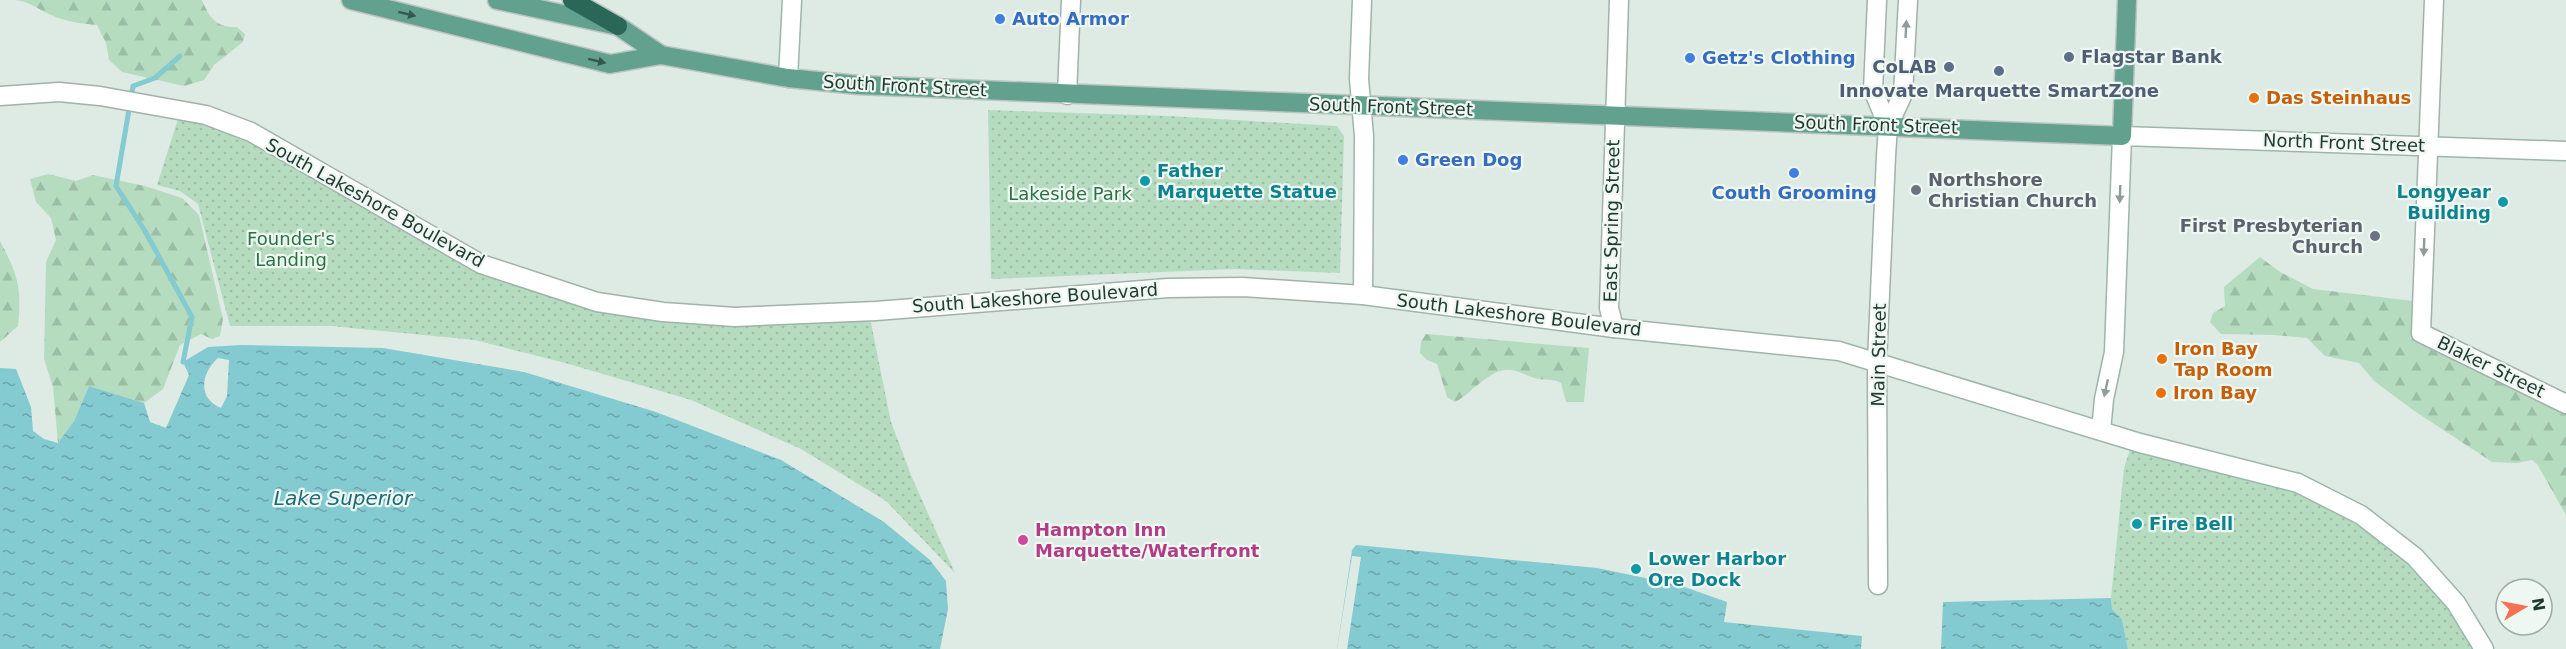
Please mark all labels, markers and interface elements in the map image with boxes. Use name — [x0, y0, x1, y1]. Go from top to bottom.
place label: Auto Armor — [1012, 8, 1129, 29]
one-way arrow — [398, 10, 417, 20]
marker: Auto Armor — [993, 12, 1007, 26]
one-way arrow — [1902, 19, 1911, 38]
place label: Flagstar Bank — [2081, 46, 2223, 67]
place label: Getz's Clothing — [1702, 47, 1856, 68]
marker: Flagstar Bank — [2062, 50, 2076, 64]
marker: Getz's Clothing — [1683, 51, 1697, 65]
place label: CoLAB — [1872, 56, 1937, 77]
one-way arrow — [587, 57, 606, 67]
marker: CoLAB — [1942, 60, 1956, 74]
marker: Innovate Marquette SmartZone — [1992, 64, 2006, 78]
street label: South Front Street — [823, 71, 987, 100]
place label: Innovate Marquette SmartZone — [1839, 80, 2159, 101]
place label: Das Steinhaus — [2266, 87, 2411, 108]
marker: Das Steinhaus — [2247, 91, 2261, 105]
street label: South Front Street — [1309, 93, 1473, 120]
street label: South Front Street — [1794, 111, 1958, 138]
street label: North Front Street — [2263, 129, 2425, 156]
street label: South Lakeshore Boulevard — [262, 134, 488, 272]
street label: East Spring Street — [1600, 139, 1623, 303]
place label: Green Dog — [1415, 149, 1522, 170]
marker: Green Dog — [1396, 153, 1410, 167]
place label: Father Marquette Statue — [1157, 160, 1337, 202]
marker: Couth Grooming — [1787, 166, 1801, 180]
place label: Northshore Christian Church — [1928, 169, 2097, 211]
marker: Father Marquette Statue — [1138, 174, 1152, 188]
place label: Longyear Building — [2397, 181, 2491, 223]
place label: Couth Grooming — [1711, 182, 1877, 203]
park label: Lakeside Park — [1008, 183, 1132, 204]
marker: Northshore Christian Church — [1909, 183, 1923, 197]
one-way arrow — [2115, 185, 2125, 204]
marker: Longyear Building — [2496, 195, 2510, 209]
place label: First Presbyterian Church — [2180, 215, 2363, 257]
park label: Founder's Landing — [247, 228, 335, 270]
marker: First Presbyterian Church — [2368, 229, 2382, 243]
one-way arrow — [2420, 238, 2429, 257]
street label: South Lakeshore Boulevard — [911, 278, 1159, 317]
street label: South Lakeshore Boulevard — [1395, 289, 1643, 340]
street label: Main Street — [1867, 303, 1890, 407]
street label: Blaker Street — [2434, 331, 2548, 402]
place label: Iron Bay Tap Room — [2174, 338, 2273, 380]
marker: Iron Bay Tap Room — [2155, 352, 2169, 366]
one-way arrow — [2101, 379, 2110, 398]
place label: Iron Bay — [2173, 382, 2257, 403]
marker: Iron Bay — [2154, 386, 2168, 400]
water label: Lake Superior — [274, 486, 414, 510]
place label: Fire Bell — [2149, 513, 2233, 534]
marker: Fire Bell — [2130, 517, 2144, 531]
place label: Hampton Inn Marquette/Waterfront — [1035, 519, 1260, 561]
marker: Hampton Inn Marquette/Waterfront — [1016, 533, 1030, 547]
place label: Lower Harbor Ore Dock — [1648, 548, 1786, 590]
marker: Lower Harbor Ore Dock — [1629, 562, 1643, 576]
north arrow — [2494, 577, 2554, 637]
text: N — [2528, 596, 2549, 613]

